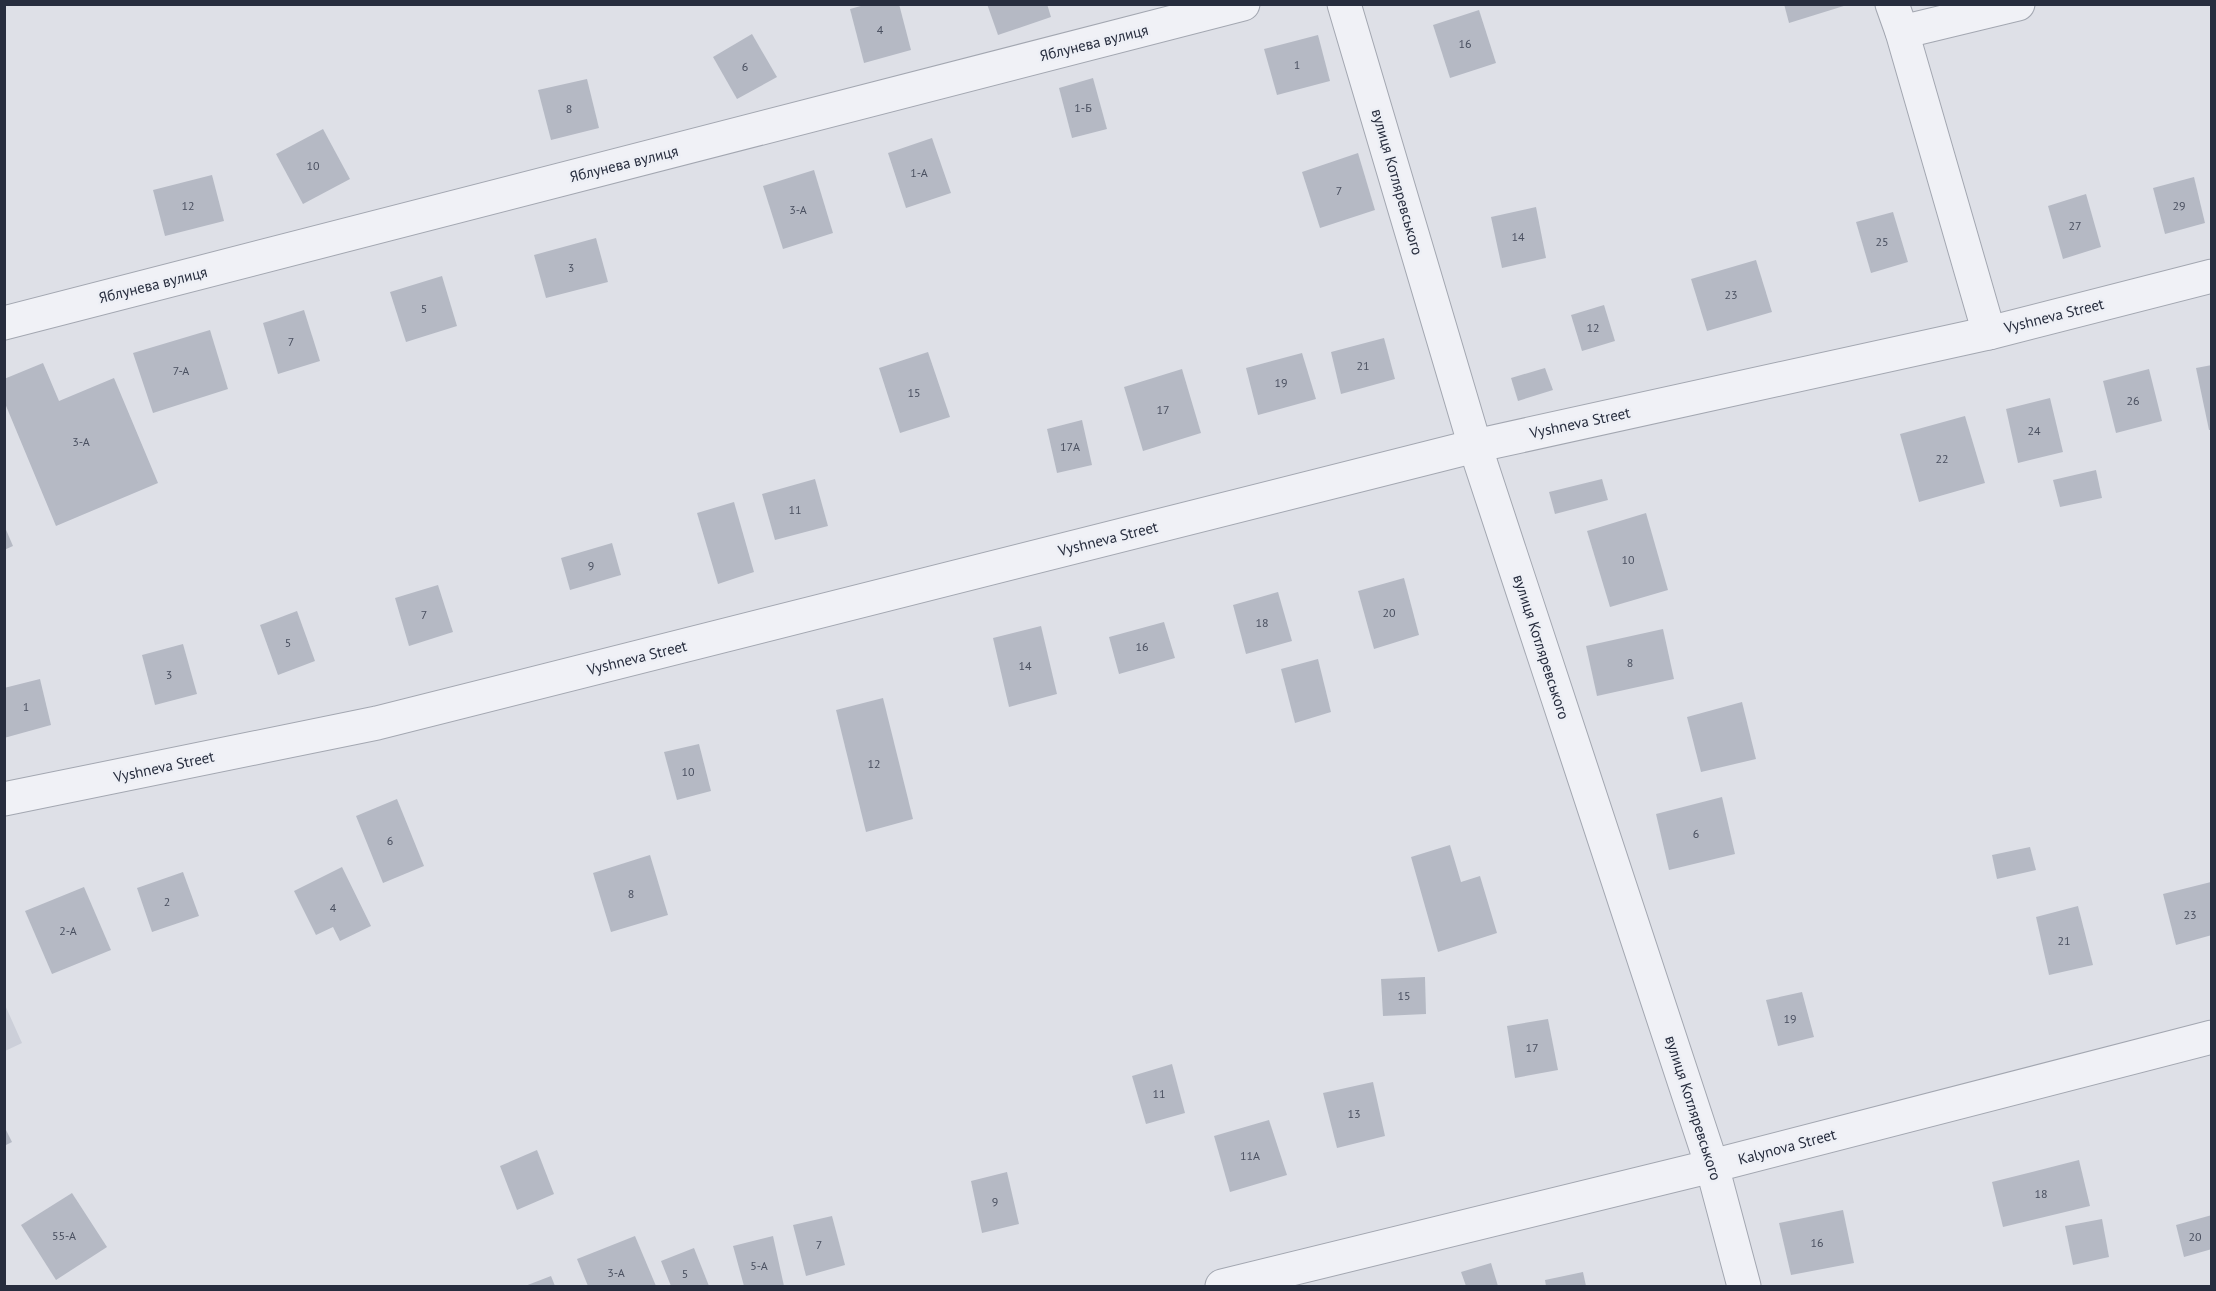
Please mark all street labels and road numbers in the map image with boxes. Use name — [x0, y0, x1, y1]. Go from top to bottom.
street label: Яблунева вулиця — [1038, 20, 1150, 65]
street label: вулиця Котляревського — [1368, 107, 1427, 257]
street label: Яблунева вулиця — [568, 141, 680, 186]
street label: Яблунева вулиця — [97, 262, 209, 307]
street label: Vyshneva Street — [2001, 294, 2106, 337]
street label: Vyshneva Street — [1527, 403, 1632, 443]
street label: Vyshneva Street — [1055, 517, 1160, 560]
street label: вулиця Котляревського — [1509, 572, 1574, 722]
street label: Vyshneva Street — [584, 636, 689, 679]
street label: Vyshneva Street — [111, 747, 216, 787]
street label: вулиця Котляревського — [1661, 1033, 1726, 1183]
street label: Kalynova Street — [1736, 1124, 1838, 1169]

